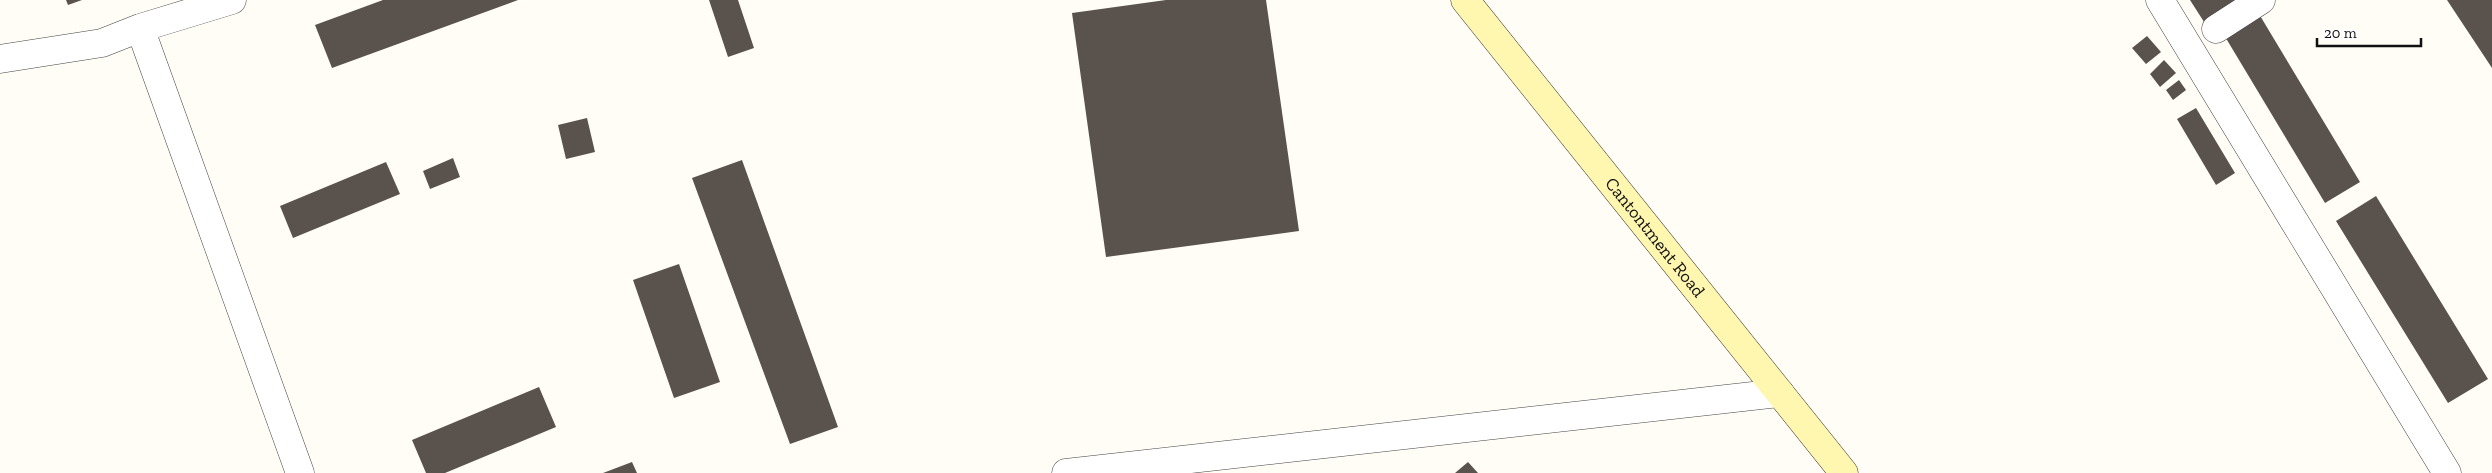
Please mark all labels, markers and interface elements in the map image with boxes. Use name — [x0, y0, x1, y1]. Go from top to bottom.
scale bar — [2317, 15, 2421, 47]
text: 20 m — [2324, 24, 2357, 42]
street label: Cantontment Road — [1600, 173, 1710, 302]

